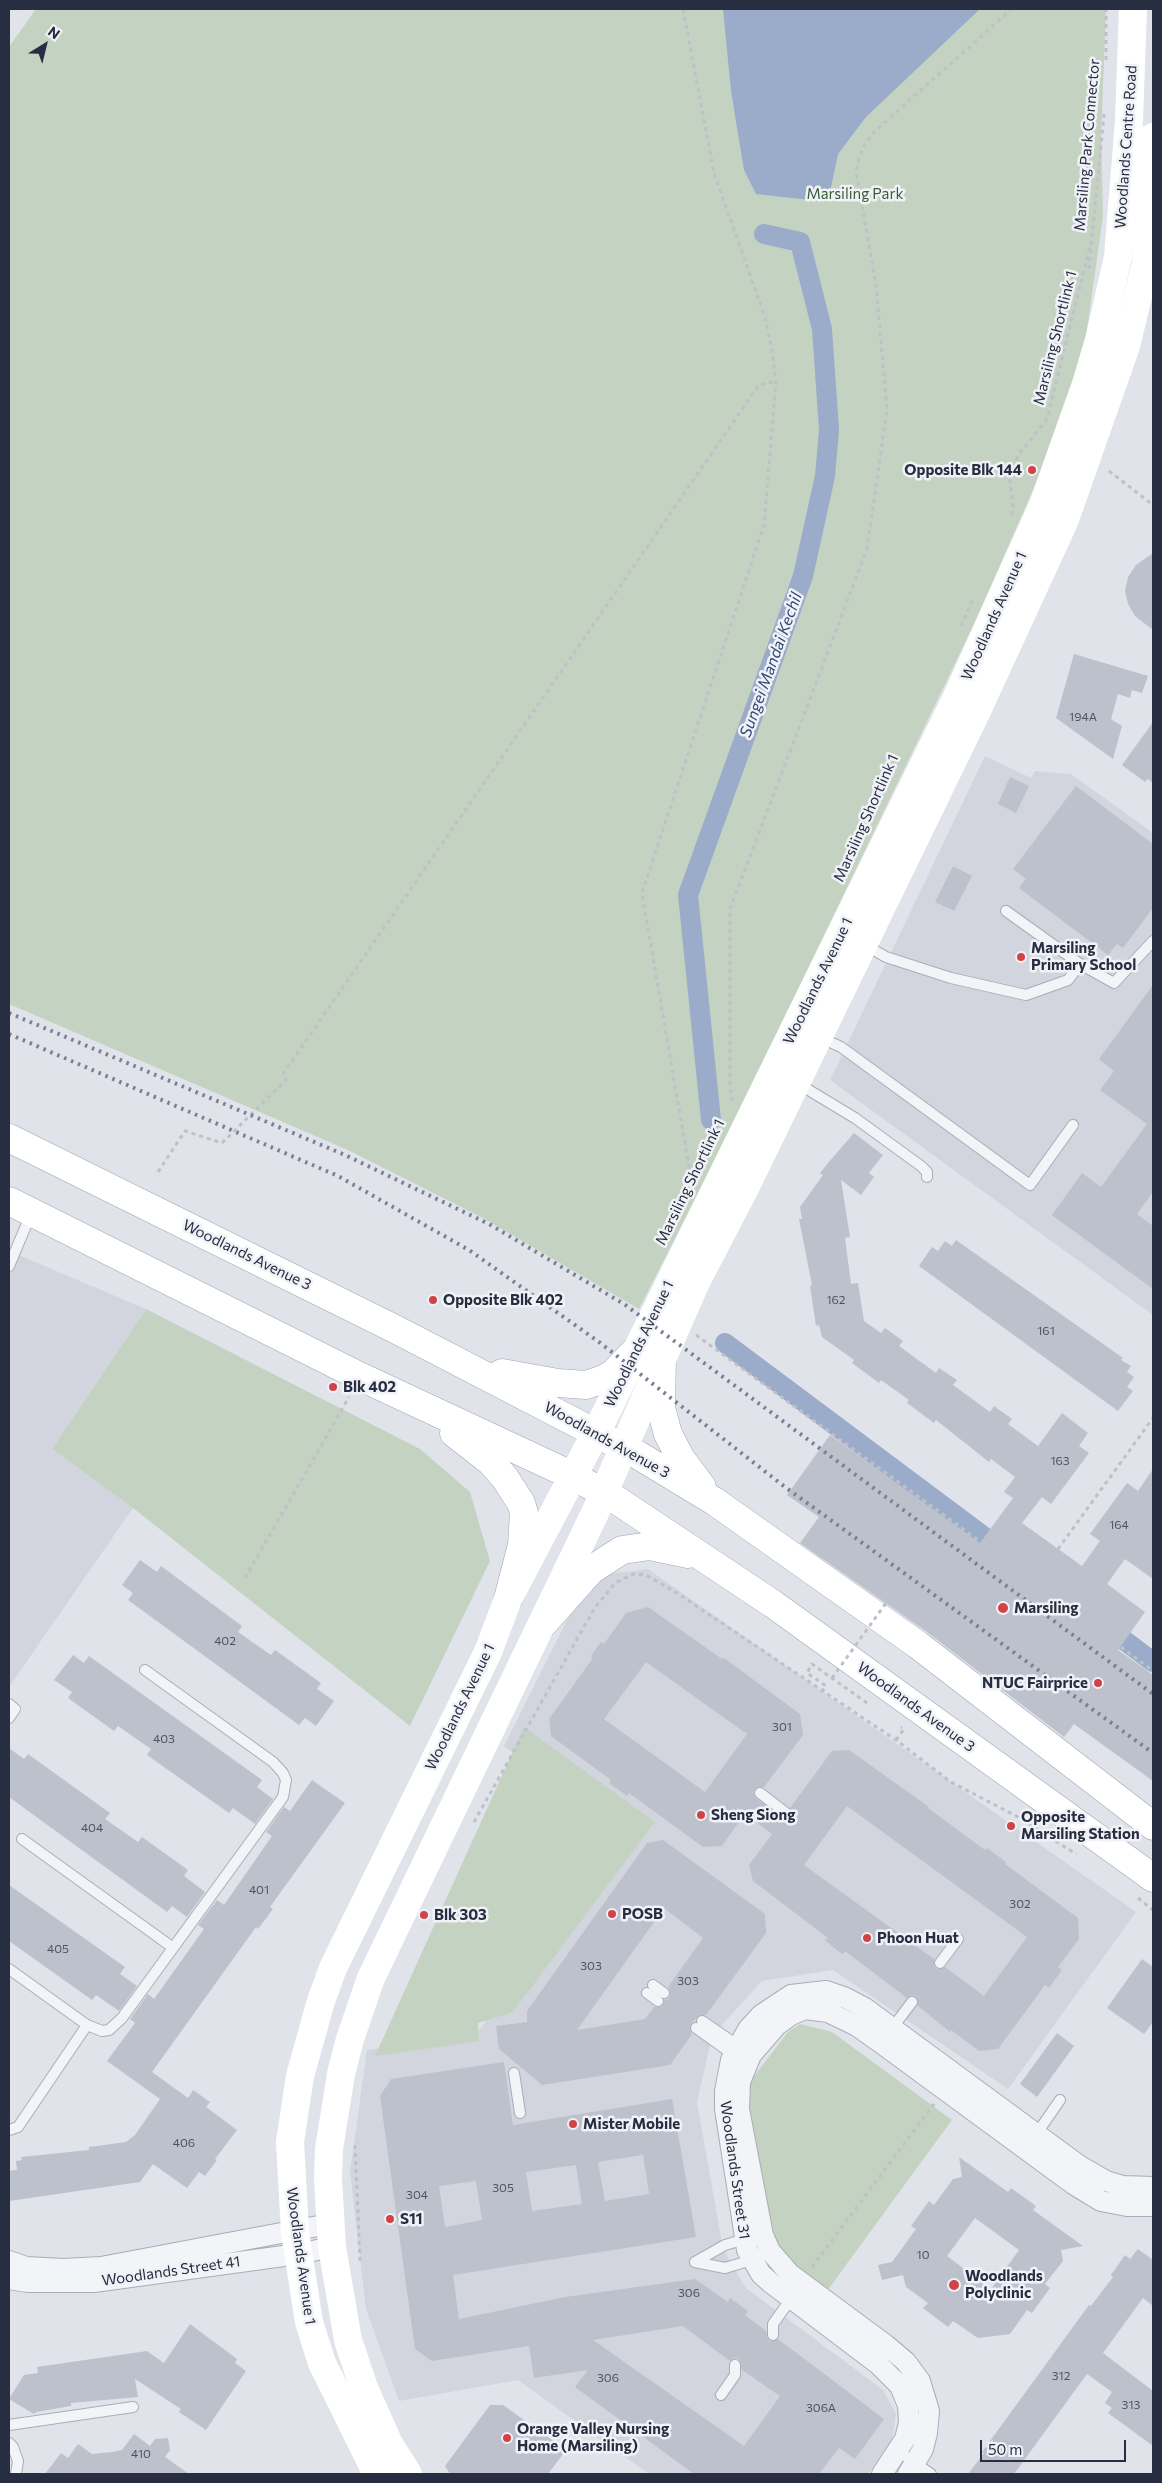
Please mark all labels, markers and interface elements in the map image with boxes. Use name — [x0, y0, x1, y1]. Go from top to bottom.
north arrow — [20, 20, 70, 70]
text: N — [45, 22, 63, 42]
street label: Marsiling Park Connector — [1071, 58, 1103, 232]
street label: Woodlands Centre Road — [1111, 65, 1141, 229]
park label: Marsiling Park — [806, 185, 904, 203]
street label: Marsiling Shortlink 1 — [1030, 269, 1080, 407]
place label: Opposite Blk 144 — [904, 461, 1022, 479]
marker: Opposite Blk 144 — [1026, 464, 1038, 476]
street label: Woodlands Avenue 1 — [958, 549, 1030, 683]
water label: Sungei Mandai Kechil — [736, 590, 806, 740]
house number: 194A — [1069, 710, 1097, 724]
street label: Marsiling Shortlink 1 — [830, 751, 902, 885]
street label: Woodlands Avenue 1 — [780, 915, 856, 1047]
place label: Marsiling Primary School — [1031, 939, 1136, 974]
marker: Marsiling Primary School — [1015, 951, 1027, 963]
street label: Marsiling Shortlink 1 — [652, 1116, 728, 1248]
street label: Woodlands Avenue 3 — [180, 1216, 314, 1294]
street label: Woodlands Avenue 1 — [601, 1278, 677, 1410]
place label: Opposite Blk 402 — [443, 1291, 563, 1309]
house number: 162 — [826, 1293, 846, 1307]
marker: Opposite Blk 402 — [427, 1294, 439, 1306]
house number: 161 — [1037, 1324, 1055, 1338]
place label: Blk 402 — [343, 1378, 396, 1396]
marker: Blk 402 — [327, 1381, 339, 1393]
street label: Woodlands Avenue 3 — [541, 1398, 673, 1482]
house number: 163 — [1050, 1454, 1070, 1468]
house number: 164 — [1109, 1518, 1129, 1532]
place label: Marsiling — [1014, 1599, 1079, 1617]
marker: Marsiling — [996, 1601, 1010, 1615]
house number: 402 — [214, 1634, 236, 1648]
street label: Woodlands Avenue 1 — [422, 1641, 498, 1773]
street label: Woodlands Avenue 3 — [854, 1658, 978, 1756]
place label: NTUC Fairprice — [982, 1674, 1088, 1692]
marker: NTUC Fairprice — [1092, 1677, 1104, 1689]
house number: 301 — [772, 1720, 792, 1734]
house number: 403 — [153, 1732, 175, 1746]
place label: Sheng Siong — [711, 1806, 795, 1824]
place label: Opposite Marsiling Station — [1021, 1808, 1140, 1843]
marker: Sheng Siong — [695, 1809, 707, 1821]
marker: Opposite Marsiling Station — [1005, 1820, 1017, 1832]
house number: 404 — [81, 1821, 103, 1835]
house number: 401 — [249, 1883, 269, 1897]
house number: 302 — [1009, 1897, 1031, 1911]
place label: POSB — [622, 1905, 663, 1923]
place label: Blk 303 — [434, 1906, 487, 1924]
marker: POSB — [606, 1908, 618, 1920]
marker: Blk 303 — [418, 1909, 430, 1921]
place label: Phoon Huat — [877, 1929, 959, 1947]
marker: Phoon Huat — [861, 1932, 873, 1944]
house number: 405 — [47, 1942, 69, 1956]
house number: 303 — [580, 1959, 602, 1973]
house number: 303 — [677, 1974, 699, 1988]
street label: Woodlands Street 31 — [716, 2100, 754, 2240]
place label: Mister Mobile — [583, 2115, 680, 2133]
marker: Mister Mobile — [567, 2118, 579, 2130]
house number: 406 — [173, 2136, 195, 2150]
house number: 305 — [492, 2181, 514, 2195]
street label: Woodlands Avenue 1 — [282, 2186, 320, 2326]
house number: 304 — [406, 2188, 428, 2202]
place label: S11 — [400, 2210, 423, 2228]
marker: S11 — [384, 2213, 396, 2225]
house number: 10 — [917, 2248, 929, 2262]
street label: Woodlands Street 41 — [101, 2252, 241, 2290]
place label: Woodlands Polyclinic — [965, 2267, 1043, 2302]
marker: Woodlands Polyclinic — [947, 2278, 961, 2292]
house number: 306 — [678, 2286, 700, 2300]
house number: 312 — [1052, 2369, 1070, 2383]
house number: 306 — [597, 2371, 619, 2385]
house number: 313 — [1122, 2398, 1140, 2412]
house number: 306A — [806, 2401, 836, 2415]
place label: Orange Valley Nursing Home (Marsiling) — [517, 2420, 669, 2455]
scale bar — [982, 2430, 1128, 2462]
marker: Orange Valley Nursing Home (Marsiling) — [501, 2432, 513, 2444]
text: 50 m — [988, 2440, 1022, 2458]
house number: 410 — [131, 2447, 151, 2461]

